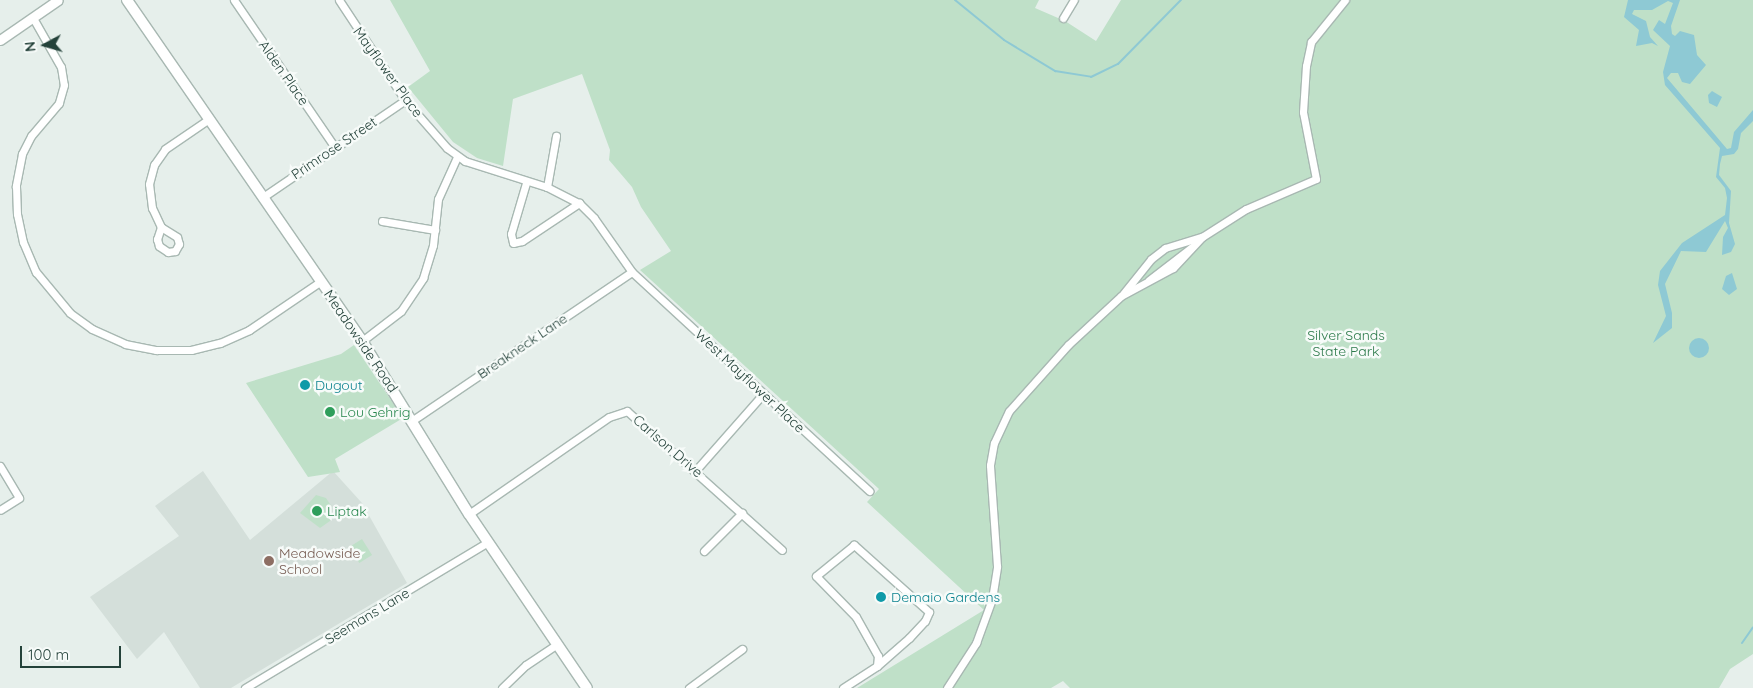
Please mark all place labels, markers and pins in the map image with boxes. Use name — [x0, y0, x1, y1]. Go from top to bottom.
place label: Dugout — [315, 377, 363, 393]
marker: Dugout — [299, 379, 311, 391]
place label: Lou Gehrig — [340, 404, 410, 420]
marker: Lou Gehrig — [324, 406, 336, 418]
place label: Liptak — [327, 503, 367, 519]
marker: Liptak — [311, 505, 323, 517]
place label: Meadowside School — [279, 545, 360, 578]
marker: Meadowside School — [263, 555, 275, 567]
place label: Demaio Gardens — [891, 589, 1000, 605]
marker: Demaio Gardens — [875, 591, 887, 603]

